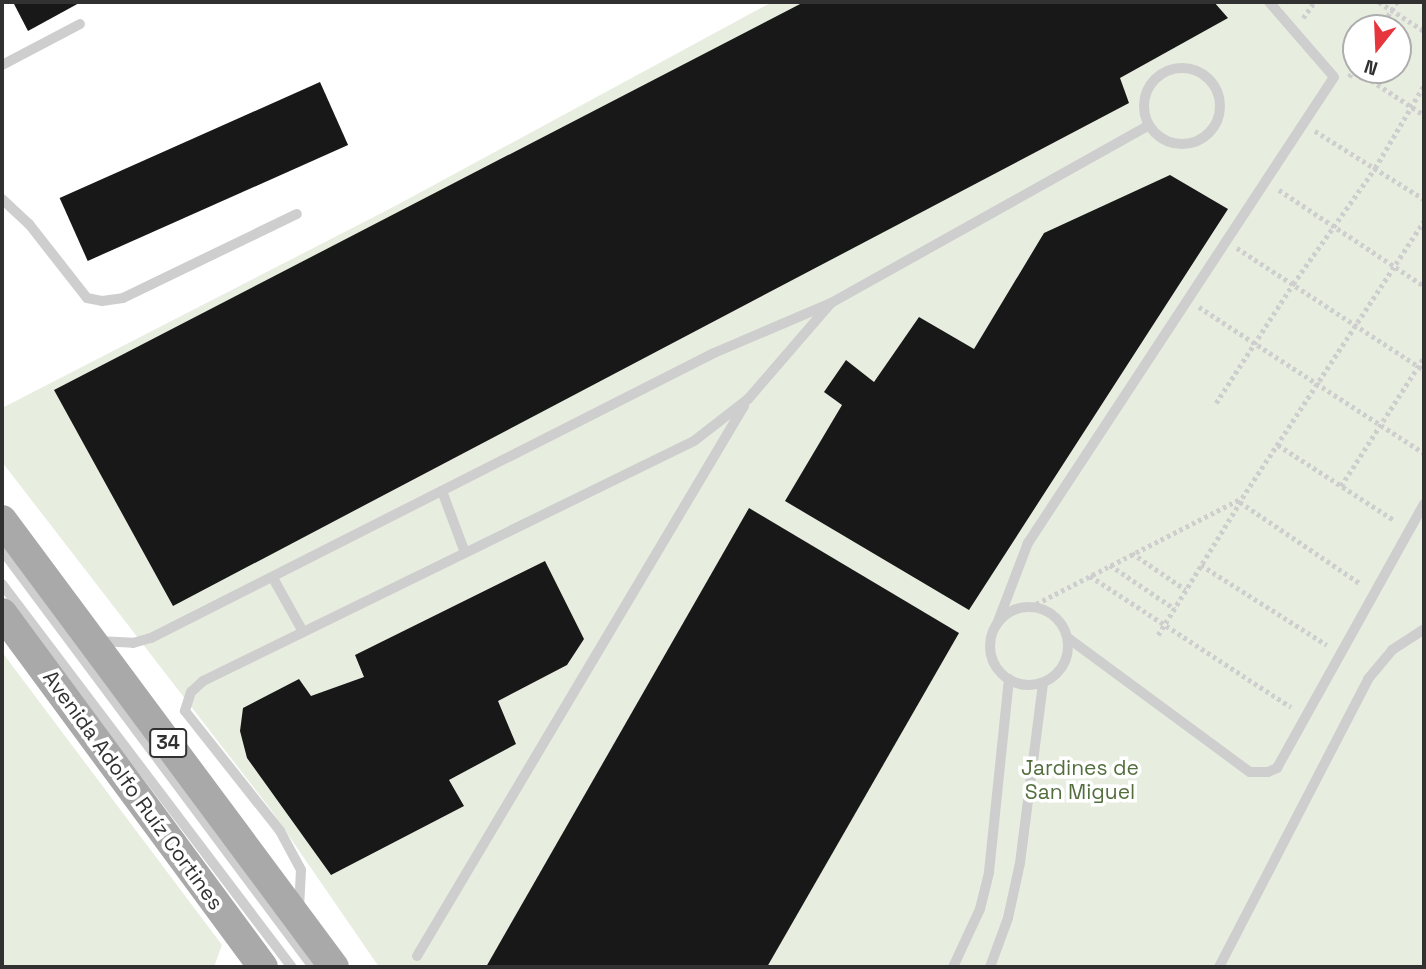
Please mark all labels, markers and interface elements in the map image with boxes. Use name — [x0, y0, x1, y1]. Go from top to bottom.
north arrow — [1342, 14, 1412, 84]
text: N — [1361, 54, 1381, 81]
street label: Avenida Adolfo Ruíz Cortines — [37, 665, 229, 915]
road number: 34 — [149, 728, 187, 758]
park label: Jardines de San Miguel — [1021, 755, 1139, 805]

